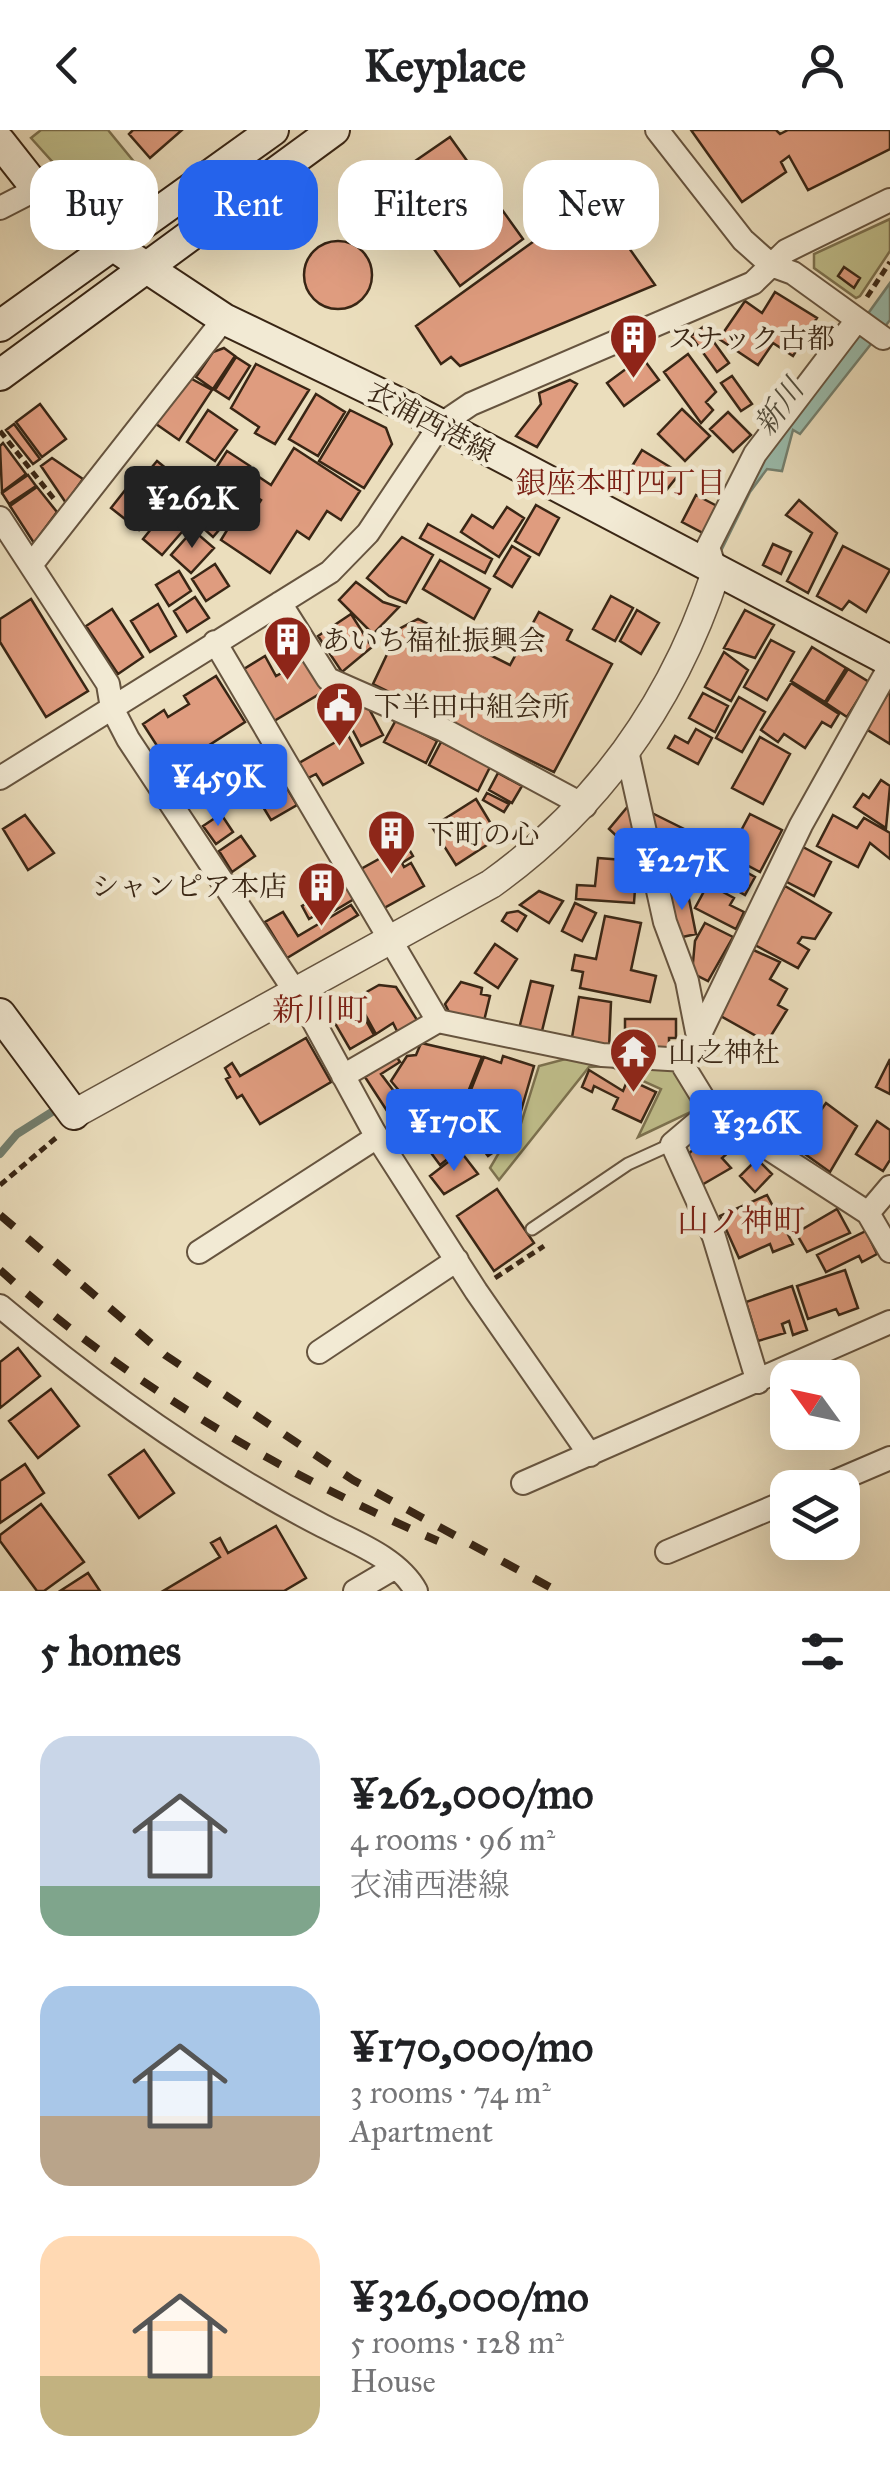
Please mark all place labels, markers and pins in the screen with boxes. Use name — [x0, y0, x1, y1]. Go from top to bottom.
building icon: スナック古都 — [607, 312, 659, 380]
place label: スナック古都 — [668, 321, 835, 356]
pin: ¥262K — [122, 466, 262, 551]
building icon: あいち福祉振興会 — [261, 614, 313, 682]
place label: あいち福祉振興会 — [322, 623, 546, 658]
public building icon: 下半田中組会所 — [313, 680, 365, 748]
place label: 下半田中組会所 — [374, 689, 570, 724]
pin: ¥459K — [148, 744, 288, 829]
building icon: 下町の心 — [366, 808, 418, 876]
place label: 下町の心 — [427, 817, 539, 852]
pin: ¥227K — [612, 828, 752, 913]
building icon: シャンピア本店 — [296, 860, 348, 928]
place label: シャンピア本店 — [92, 869, 287, 904]
temple icon: 山之神社 — [607, 1026, 659, 1094]
place label: 山之神社 — [668, 1035, 780, 1070]
pin: ¥170K — [384, 1089, 524, 1174]
pin: ¥326K — [686, 1090, 826, 1175]

